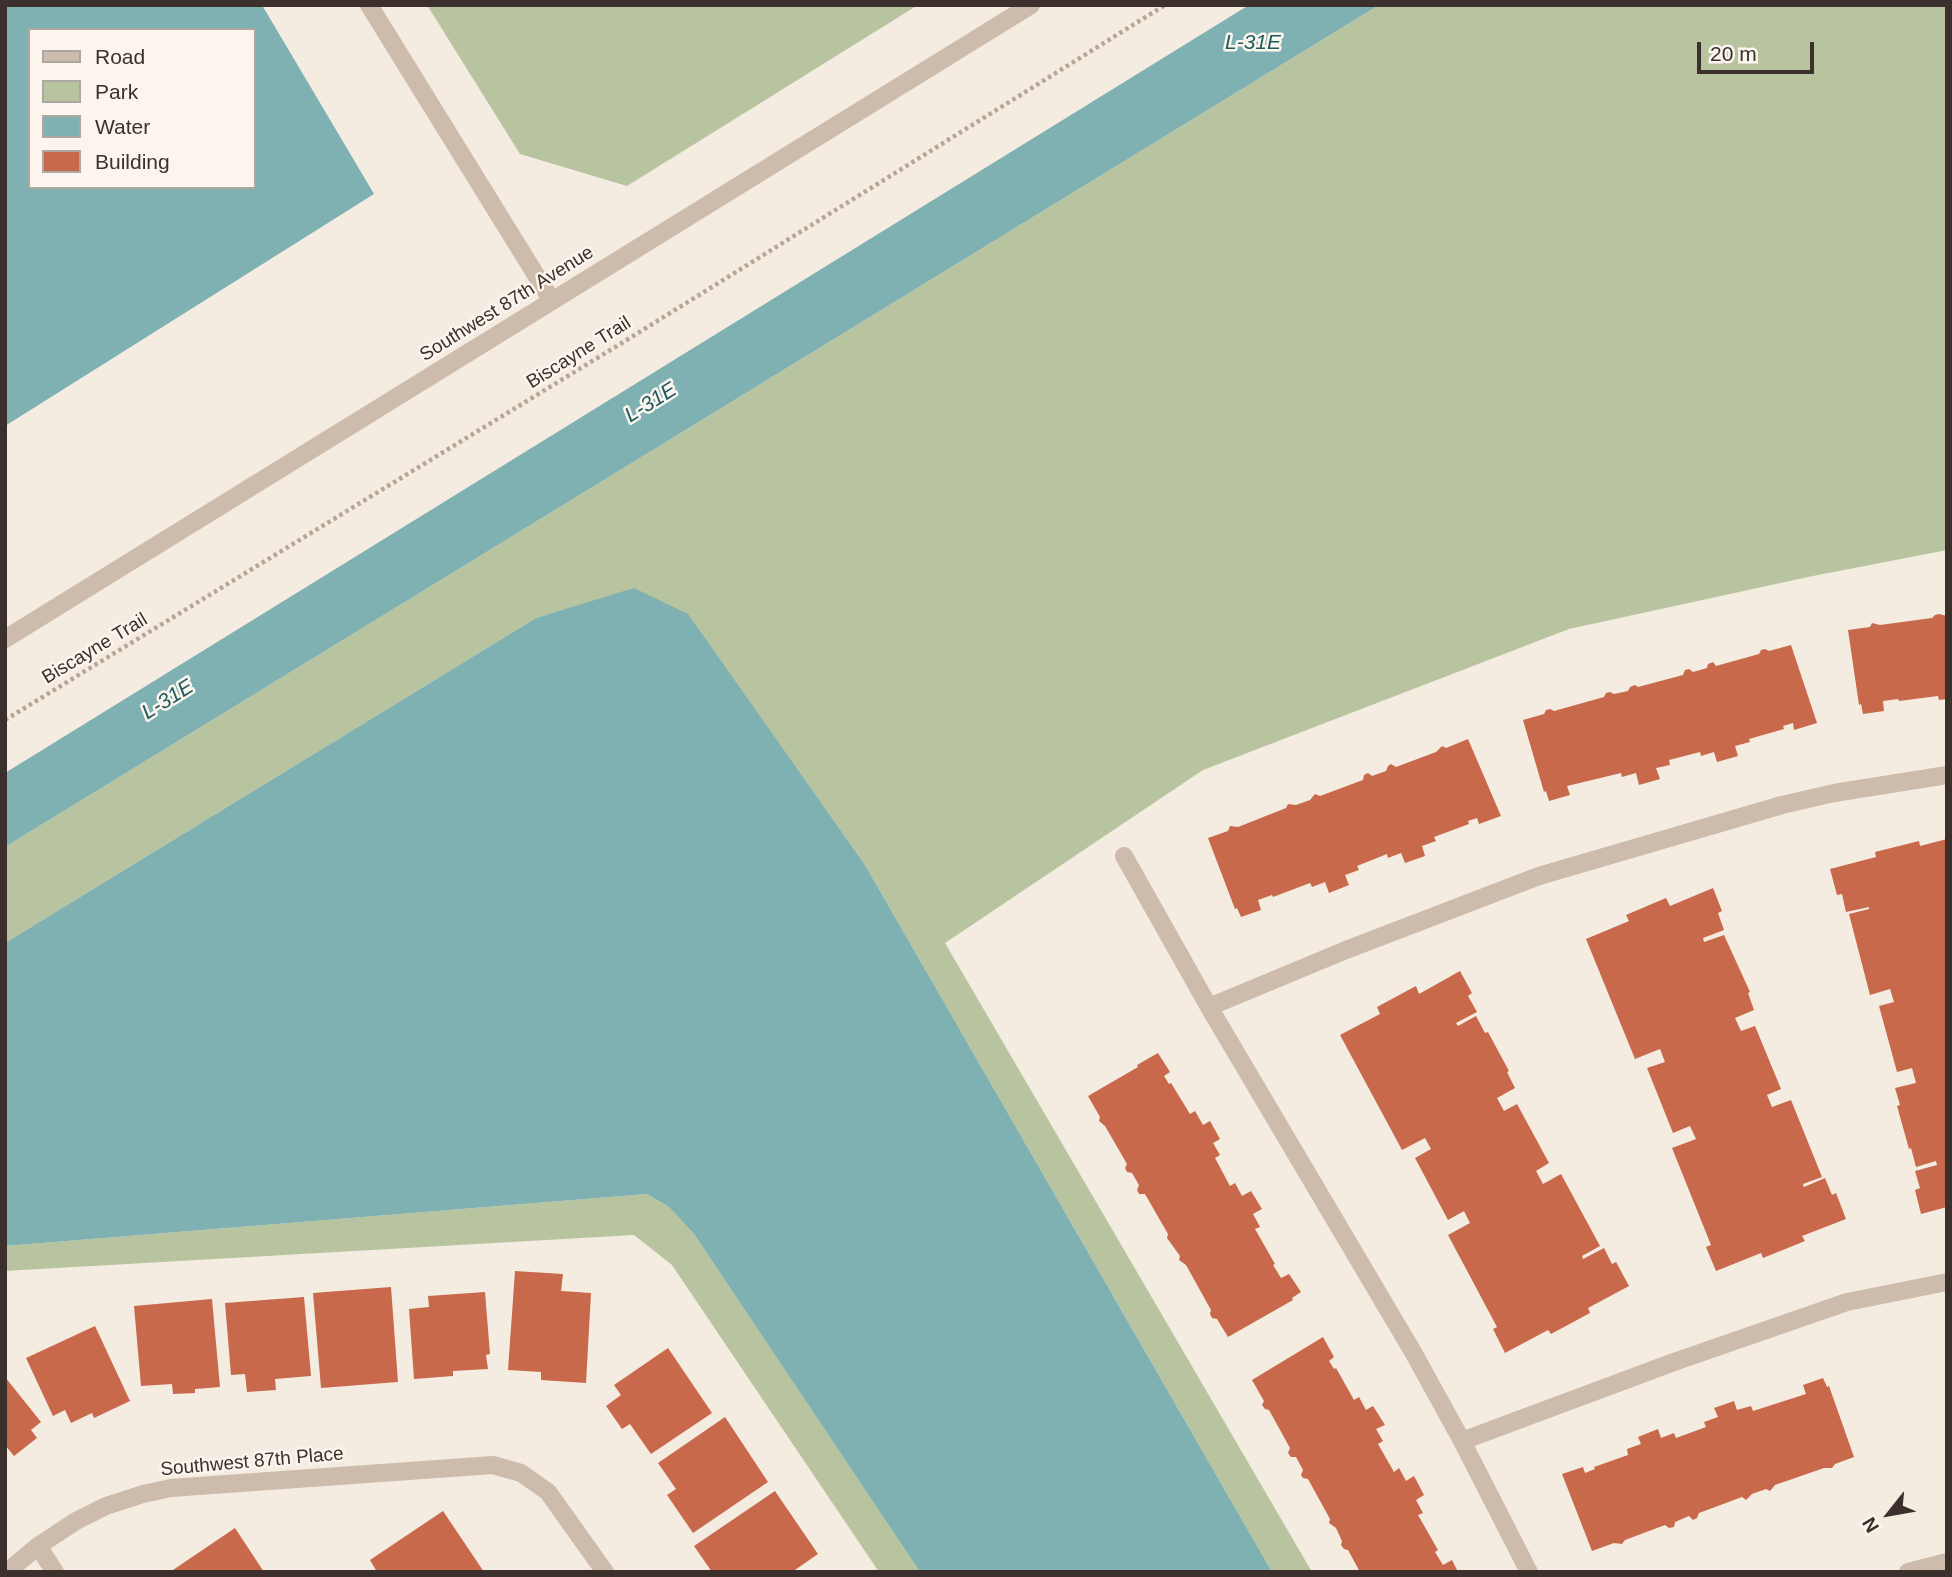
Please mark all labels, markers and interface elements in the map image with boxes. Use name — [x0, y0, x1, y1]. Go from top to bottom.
legend — [28, 28, 256, 189]
scale bar — [1700, 28, 1817, 72]
water label: L-31E — [1225, 30, 1281, 56]
text: 20 m — [1710, 42, 1757, 65]
text: Road — [95, 45, 145, 68]
text: Park — [95, 80, 138, 103]
text: Water — [95, 115, 150, 138]
text: Building — [95, 150, 170, 173]
street label: Southwest 87th Avenue — [416, 241, 598, 367]
street label: Biscayne Trail — [523, 312, 635, 394]
water label: L-31E — [621, 377, 681, 429]
street label: Biscayne Trail — [38, 609, 152, 689]
water label: L-31E — [138, 674, 198, 726]
street label: Southwest 87th Place — [159, 1443, 345, 1481]
north arrow — [1854, 1479, 1924, 1549]
text: N — [1858, 1514, 1883, 1536]

